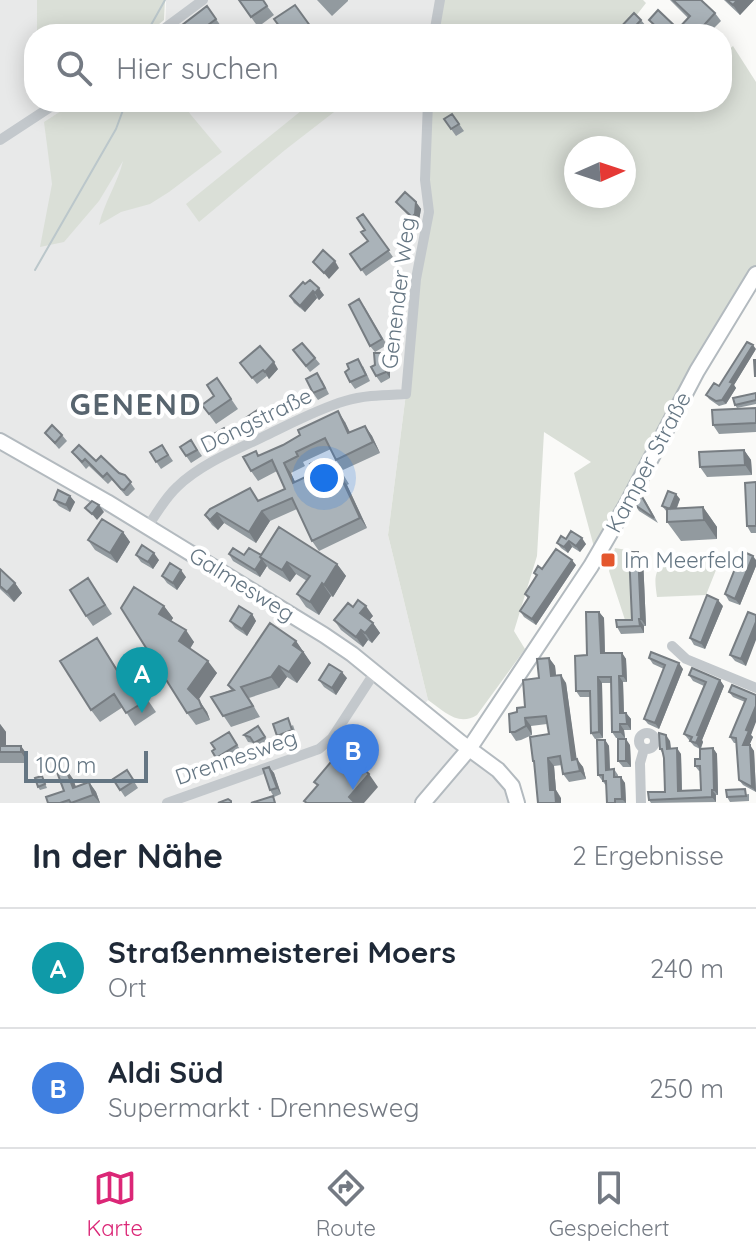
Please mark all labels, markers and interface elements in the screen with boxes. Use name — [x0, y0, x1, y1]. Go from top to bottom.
search box — [24, 24, 732, 112]
icon: search — [52, 46, 96, 90]
text: Hier suchen — [116, 49, 279, 87]
north arrow — [564, 136, 636, 208]
street label: Genender Weg — [375, 215, 421, 371]
street label: Dongstraße — [196, 381, 316, 459]
district label: GENEND — [70, 385, 202, 423]
street label: Kamper Straße — [599, 387, 697, 537]
your location — [304, 458, 344, 498]
street label: Galmesweg — [184, 540, 300, 628]
place label: Im Meerfeld — [624, 546, 745, 574]
marker: Im Meerfeld — [599, 551, 617, 569]
pin: A — [116, 647, 168, 713]
street label: Drennesweg — [171, 723, 301, 791]
pin: B — [327, 724, 379, 790]
scale bar — [24, 747, 148, 783]
text: 100 m — [36, 751, 96, 779]
text: In der Nähe — [32, 834, 223, 877]
text: 2 Ergebnisse — [572, 839, 724, 872]
text: Straßenmeisterei Moers — [108, 933, 456, 971]
text: A — [50, 952, 66, 985]
text: 240 m — [650, 952, 724, 985]
text: Ort — [108, 971, 147, 1004]
text: Aldi Süd — [108, 1053, 224, 1091]
text: B — [49, 1072, 67, 1105]
text: 250 m — [649, 1072, 724, 1105]
text: Supermarkt · Drennesweg — [108, 1091, 419, 1124]
tab: Karte — [86, 1166, 143, 1242]
tab: Route — [316, 1166, 376, 1242]
tab: Gespeichert — [549, 1166, 670, 1242]

